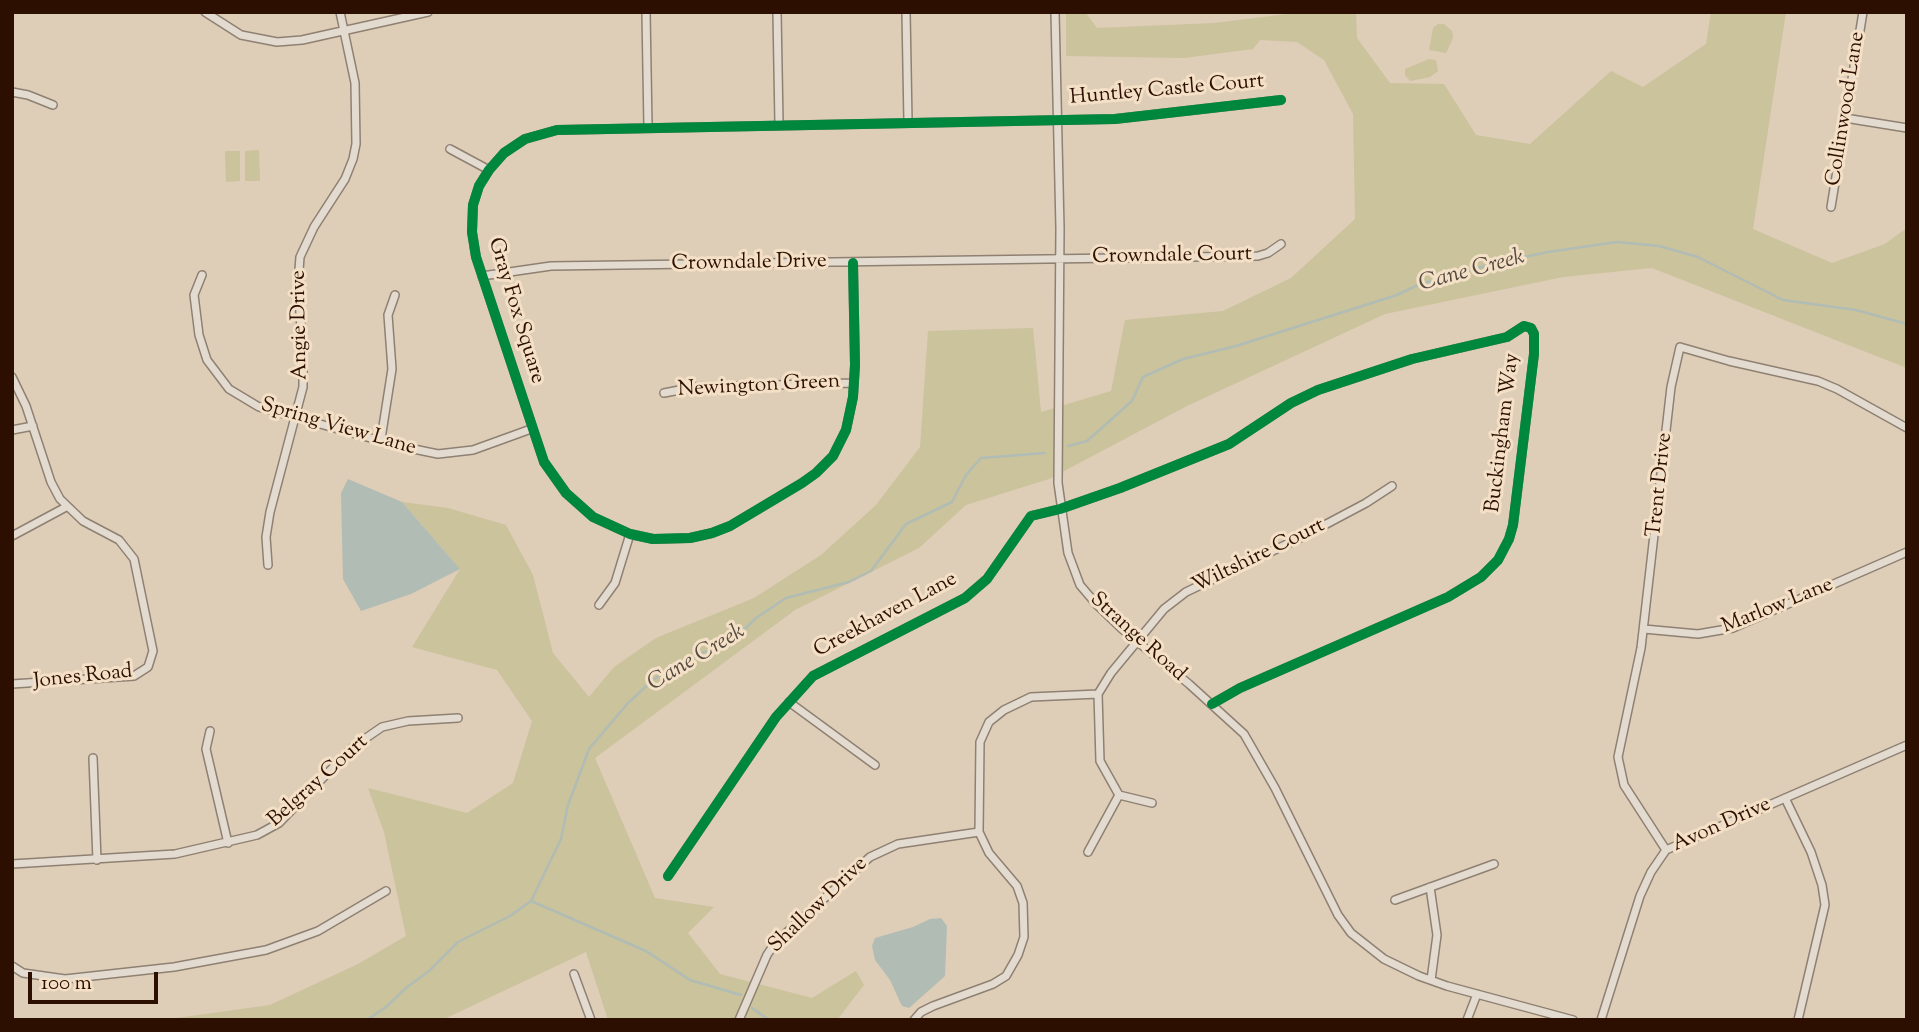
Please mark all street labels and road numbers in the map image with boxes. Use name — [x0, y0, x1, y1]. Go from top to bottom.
street label: Collinwood Lane — [1822, 30, 1872, 188]
street label: Huntley Castle Court — [1069, 70, 1265, 112]
street label: Gray Fox Square — [481, 235, 549, 387]
street label: Crowndale Court — [1092, 243, 1252, 271]
street label: Crowndale Drive — [671, 250, 827, 278]
street label: Angie Drive — [287, 270, 315, 380]
street label: Buckingham Way — [1482, 352, 1526, 514]
street label: Newington Green — [677, 370, 841, 404]
street label: Spring View Lane — [257, 394, 419, 462]
street label: Trent Drive — [1643, 431, 1679, 539]
street label: Wiltshire Court — [1189, 514, 1329, 600]
street label: Creekhaven Lane — [810, 568, 962, 664]
street label: Marlow Lane — [1719, 573, 1837, 641]
street label: Strange Road — [1084, 588, 1190, 688]
street label: Jones Road — [32, 660, 134, 696]
street label: Belgray Court — [264, 730, 374, 834]
street label: Avon Drive — [1669, 793, 1775, 859]
street label: Shallow Drive — [764, 853, 874, 959]

